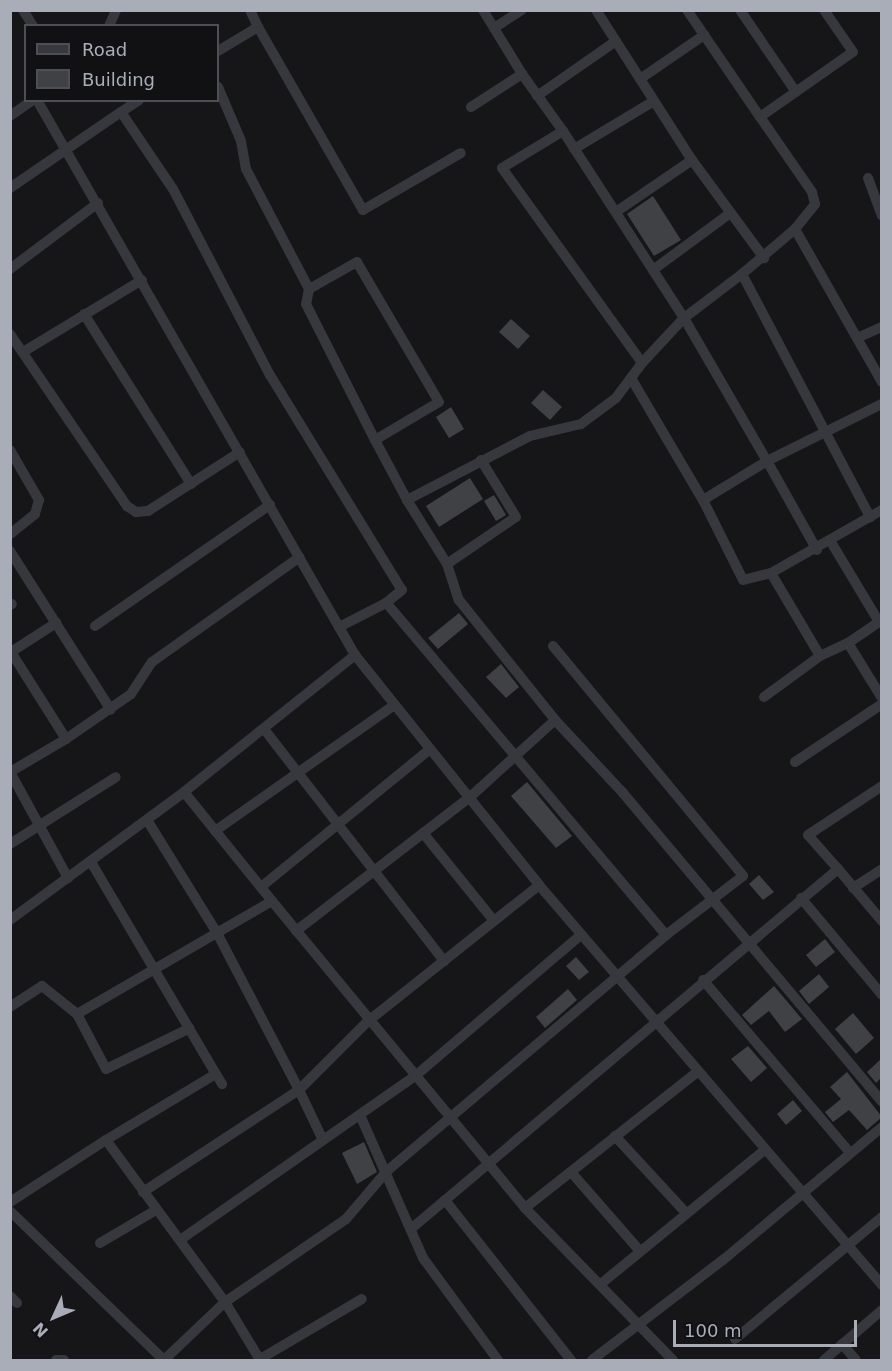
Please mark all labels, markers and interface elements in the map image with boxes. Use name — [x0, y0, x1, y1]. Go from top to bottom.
legend — [24, 24, 219, 102]
text: Road — [82, 39, 127, 60]
text: Building — [82, 69, 155, 90]
north arrow — [24, 1287, 84, 1347]
scale bar — [676, 1308, 860, 1346]
text: N — [29, 1318, 52, 1341]
text: 100 m — [684, 1320, 742, 1341]

